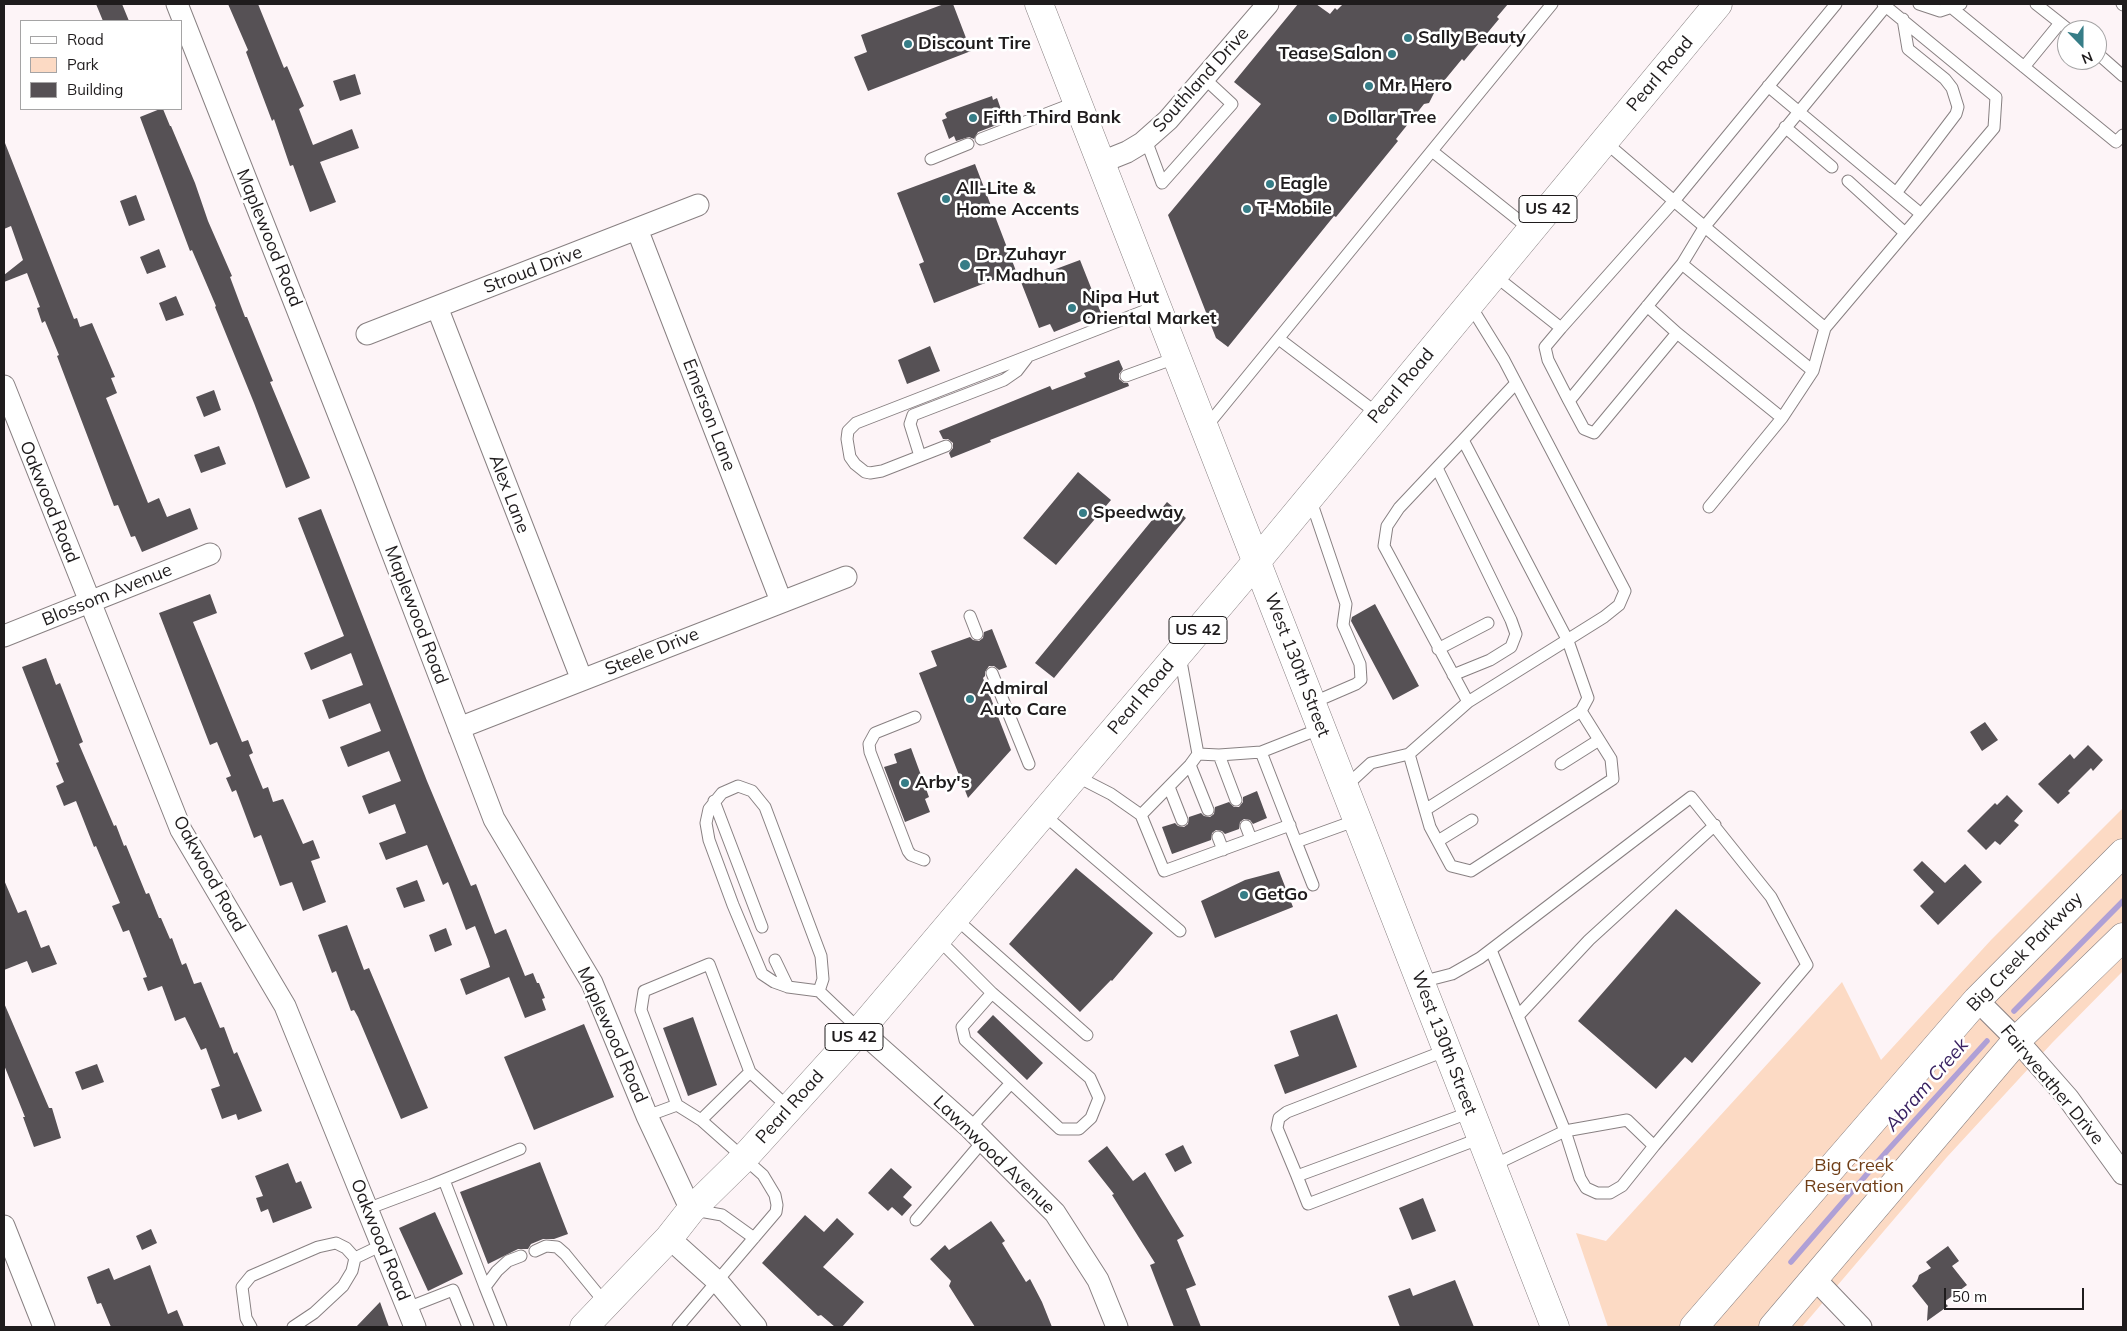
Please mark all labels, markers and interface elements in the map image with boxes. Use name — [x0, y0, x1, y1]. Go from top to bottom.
legend — [20, 20, 182, 110]
north arrow — [2057, 20, 2107, 70]
street label: Southland Drive — [1148, 23, 1254, 137]
place label: Sally Beauty — [1418, 27, 1526, 49]
text: Road — [67, 30, 104, 49]
marker: Sally Beauty — [1402, 32, 1414, 44]
street label: Pearl Road — [1622, 32, 1698, 116]
place label: Discount Tire — [918, 33, 1031, 55]
marker: Discount Tire — [902, 38, 914, 50]
place label: Tease Salon — [1278, 43, 1382, 65]
marker: Tease Salon — [1386, 48, 1398, 60]
text: N — [2079, 48, 2096, 68]
text: Park — [67, 55, 99, 74]
place label: Mr. Hero — [1379, 75, 1452, 97]
text: Building — [67, 80, 123, 99]
marker: Mr. Hero — [1363, 80, 1375, 92]
place label: Fifth Third Bank — [983, 107, 1121, 129]
place label: Dollar Tree — [1343, 107, 1436, 129]
marker: Fifth Third Bank — [967, 112, 979, 124]
marker: Dollar Tree — [1327, 112, 1339, 124]
street label: Maplewood Road — [232, 166, 306, 310]
place label: Eagle — [1280, 173, 1328, 195]
place label: All-Lite & Home Accents — [956, 178, 1079, 220]
marker: Eagle — [1264, 178, 1276, 190]
marker: All-Lite & Home Accents — [940, 193, 952, 205]
road number: US 42 — [1519, 195, 1577, 222]
place label: T-Mobile — [1257, 198, 1332, 220]
marker: T-Mobile — [1241, 203, 1253, 215]
street label: Stroud Drive — [481, 241, 585, 299]
place label: Dr. Zuhayr T. Madhun — [976, 244, 1066, 286]
marker: Dr. Zuhayr T. Madhun — [958, 258, 972, 272]
place label: Nipa Hut Oriental Market — [1082, 287, 1217, 330]
marker: Nipa Hut Oriental Market — [1066, 302, 1078, 314]
street label: Pearl Road — [1363, 344, 1439, 428]
street label: Emerson Lane — [678, 356, 740, 474]
street label: Oakwood Road — [15, 438, 83, 566]
street label: Alex Lane — [484, 452, 534, 536]
place label: Speedway — [1093, 502, 1183, 524]
marker: Speedway — [1077, 507, 1089, 519]
street label: Maplewood Road — [380, 543, 452, 687]
street label: Blossom Avenue — [39, 559, 175, 631]
street label: West 130th Street — [1260, 590, 1334, 740]
road number: US 42 — [1169, 616, 1227, 644]
street label: Steele Drive — [602, 623, 702, 681]
street label: Pearl Road — [1103, 655, 1179, 739]
place label: Admiral Auto Care — [980, 678, 1067, 721]
marker: Admiral Auto Care — [964, 693, 976, 705]
place label: Arby's — [915, 772, 970, 794]
marker: Arby's — [899, 777, 911, 789]
street label: Oakwood Road — [168, 812, 250, 936]
place label: GetGo — [1254, 884, 1308, 906]
street label: Big Creek Parkway — [1962, 888, 2088, 1016]
marker: GetGo — [1238, 889, 1250, 901]
street label: Maplewood Road — [572, 964, 652, 1106]
street label: West 130th Street — [1407, 968, 1481, 1118]
street label: Fairweather Drive — [1996, 1021, 2108, 1149]
road number: US 42 — [825, 1024, 883, 1050]
water label: Abram Creek — [1881, 1034, 1973, 1136]
street label: Pearl Road — [751, 1066, 829, 1148]
street label: Lawnwood Avenue — [929, 1091, 1059, 1219]
park label: Big Creek Reservation — [1804, 1155, 1904, 1198]
street label: Oakwood Road — [346, 1176, 414, 1304]
scale bar — [1947, 1278, 2087, 1310]
text: 50 m — [1952, 1287, 1987, 1306]

